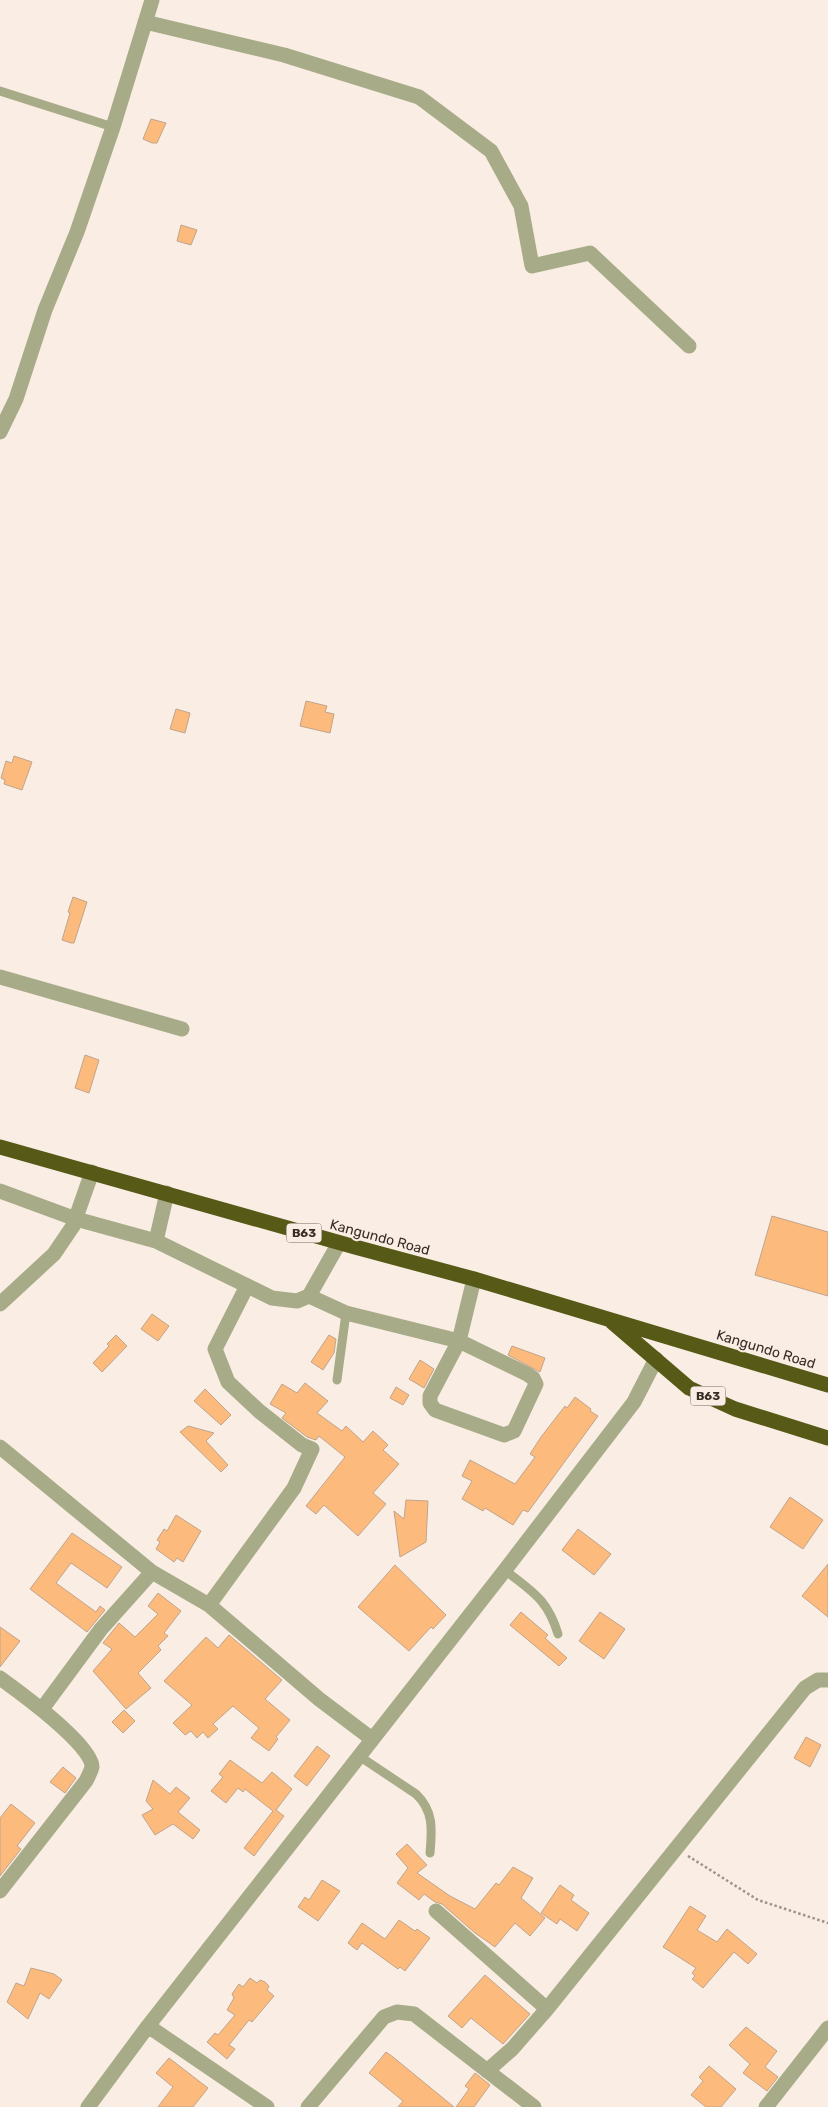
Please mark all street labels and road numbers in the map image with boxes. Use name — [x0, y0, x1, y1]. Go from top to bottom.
street label: Kangundo Road — [328, 1216, 432, 1259]
road number: B63 — [286, 1224, 322, 1242]
street label: Kangundo Road — [714, 1326, 817, 1373]
road number: B63 — [690, 1386, 726, 1405]

